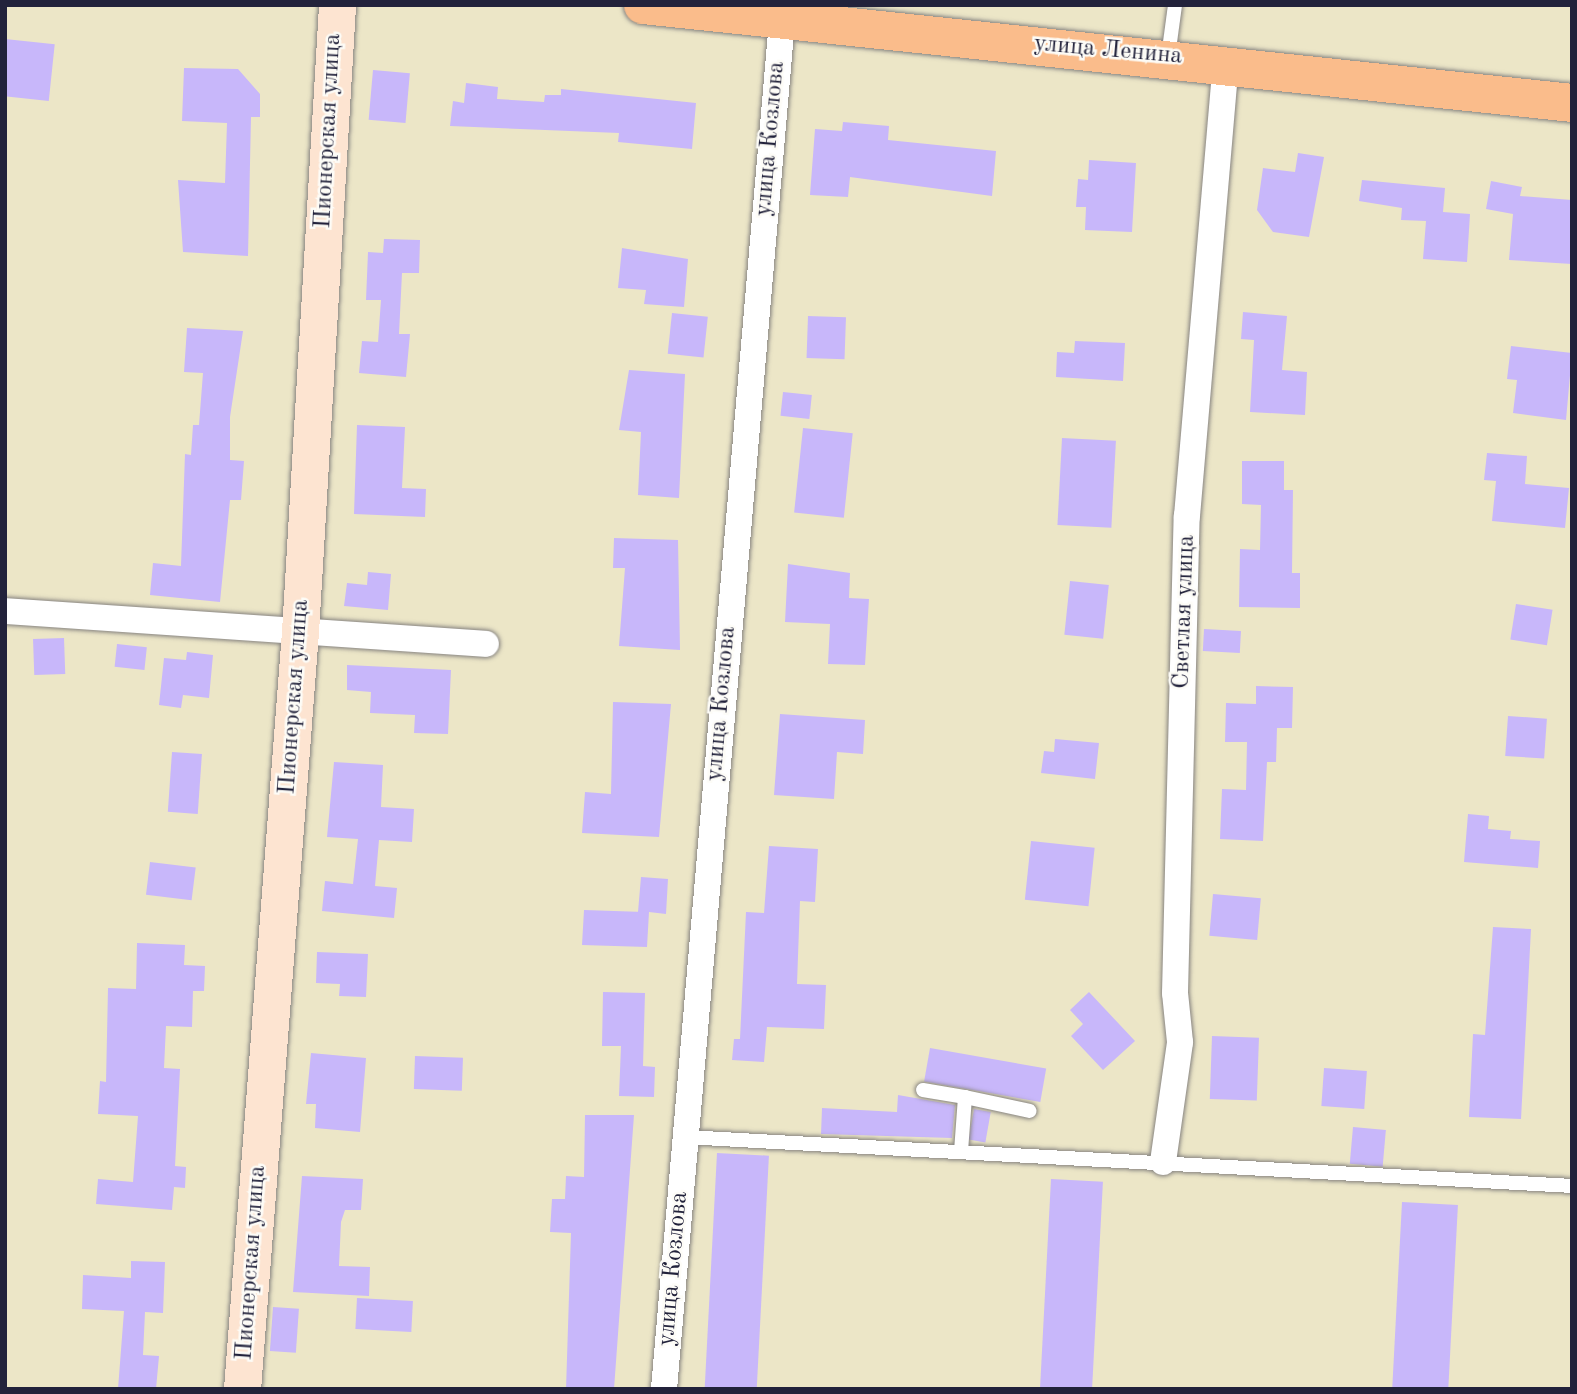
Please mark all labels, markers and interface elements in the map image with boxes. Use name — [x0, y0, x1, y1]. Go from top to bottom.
street label: улица Ленина — [1033, 30, 1183, 72]
street label: Пионерская улица — [310, 33, 348, 229]
street label: улица Козлова — [750, 60, 792, 218]
street label: Светлая улица — [1168, 534, 1202, 690]
street label: Пионерская улица — [274, 599, 316, 795]
street label: улица Козлова — [701, 625, 743, 783]
street label: Пионерская улица — [231, 1165, 273, 1361]
street label: улица Козлова — [653, 1190, 695, 1348]

